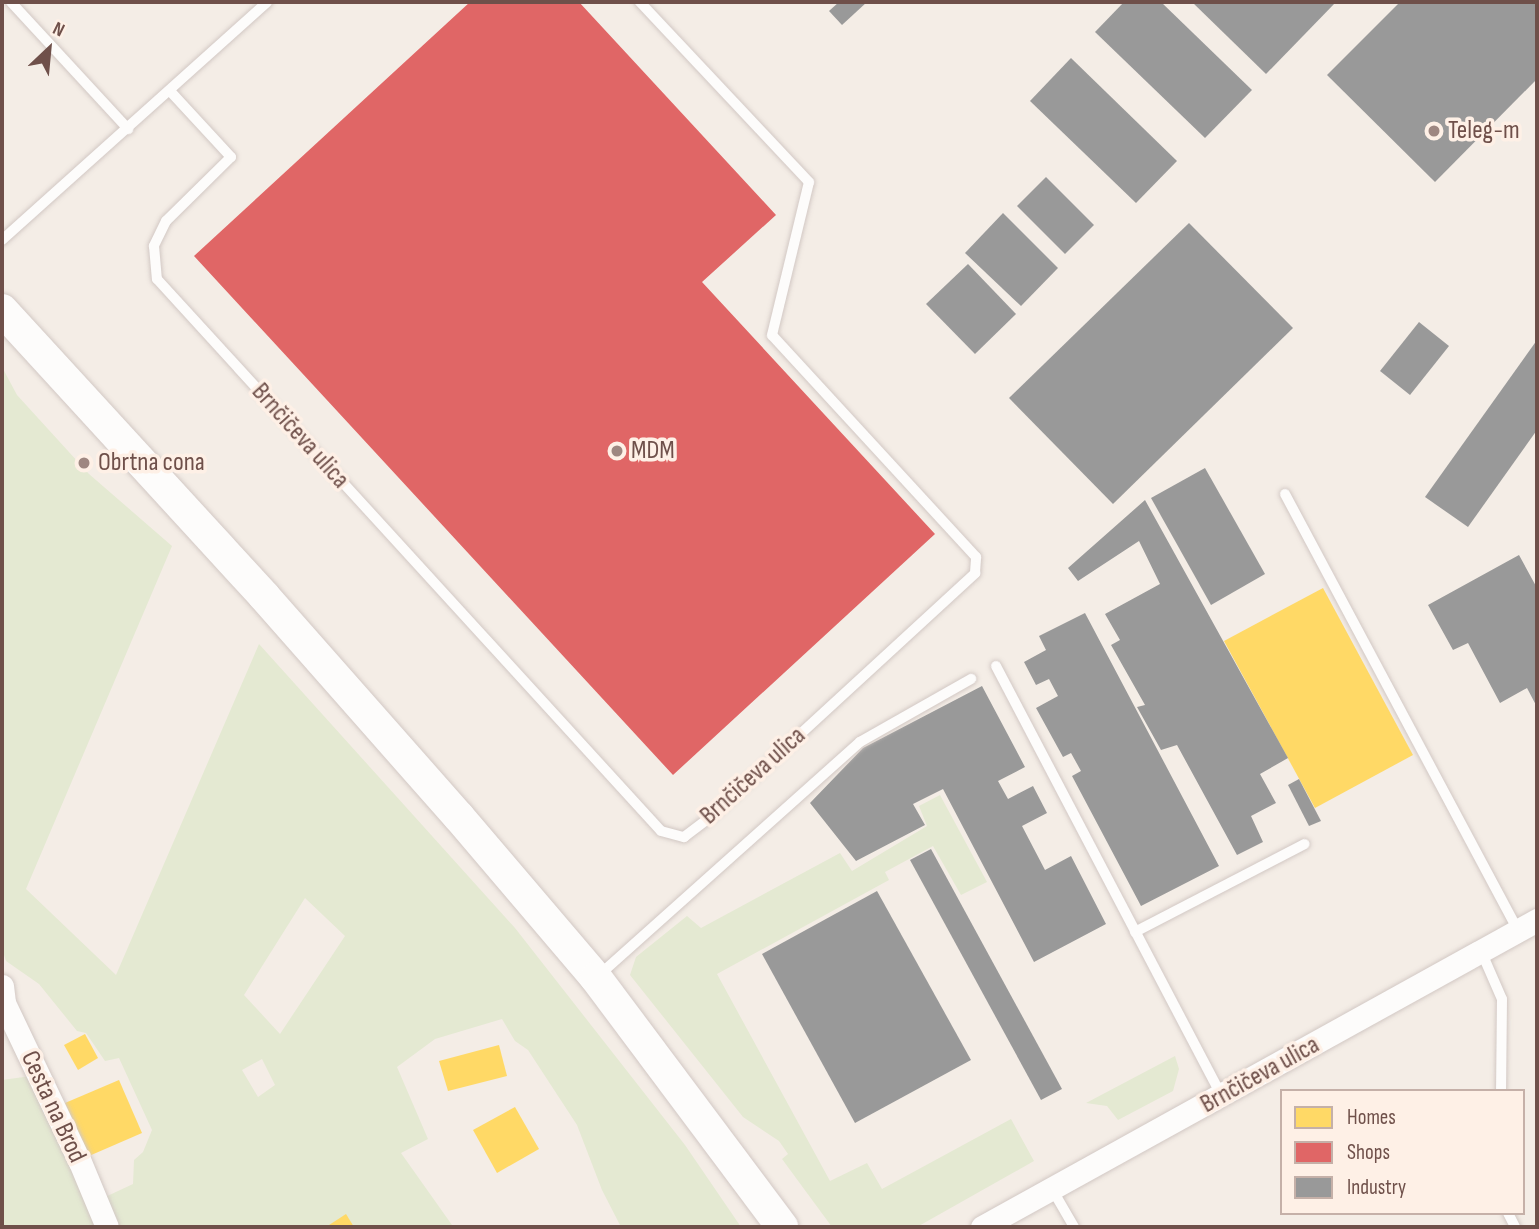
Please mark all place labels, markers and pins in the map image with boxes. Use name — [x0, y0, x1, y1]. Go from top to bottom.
place label: Teleg-m — [1448, 115, 1520, 147]
marker: Teleg-m — [1426, 123, 1442, 139]
place label: MDM — [631, 435, 675, 467]
marker: MDM — [609, 443, 625, 459]
place label: Obrtna cona — [98, 447, 205, 479]
marker: Obrtna cona — [76, 455, 92, 471]

